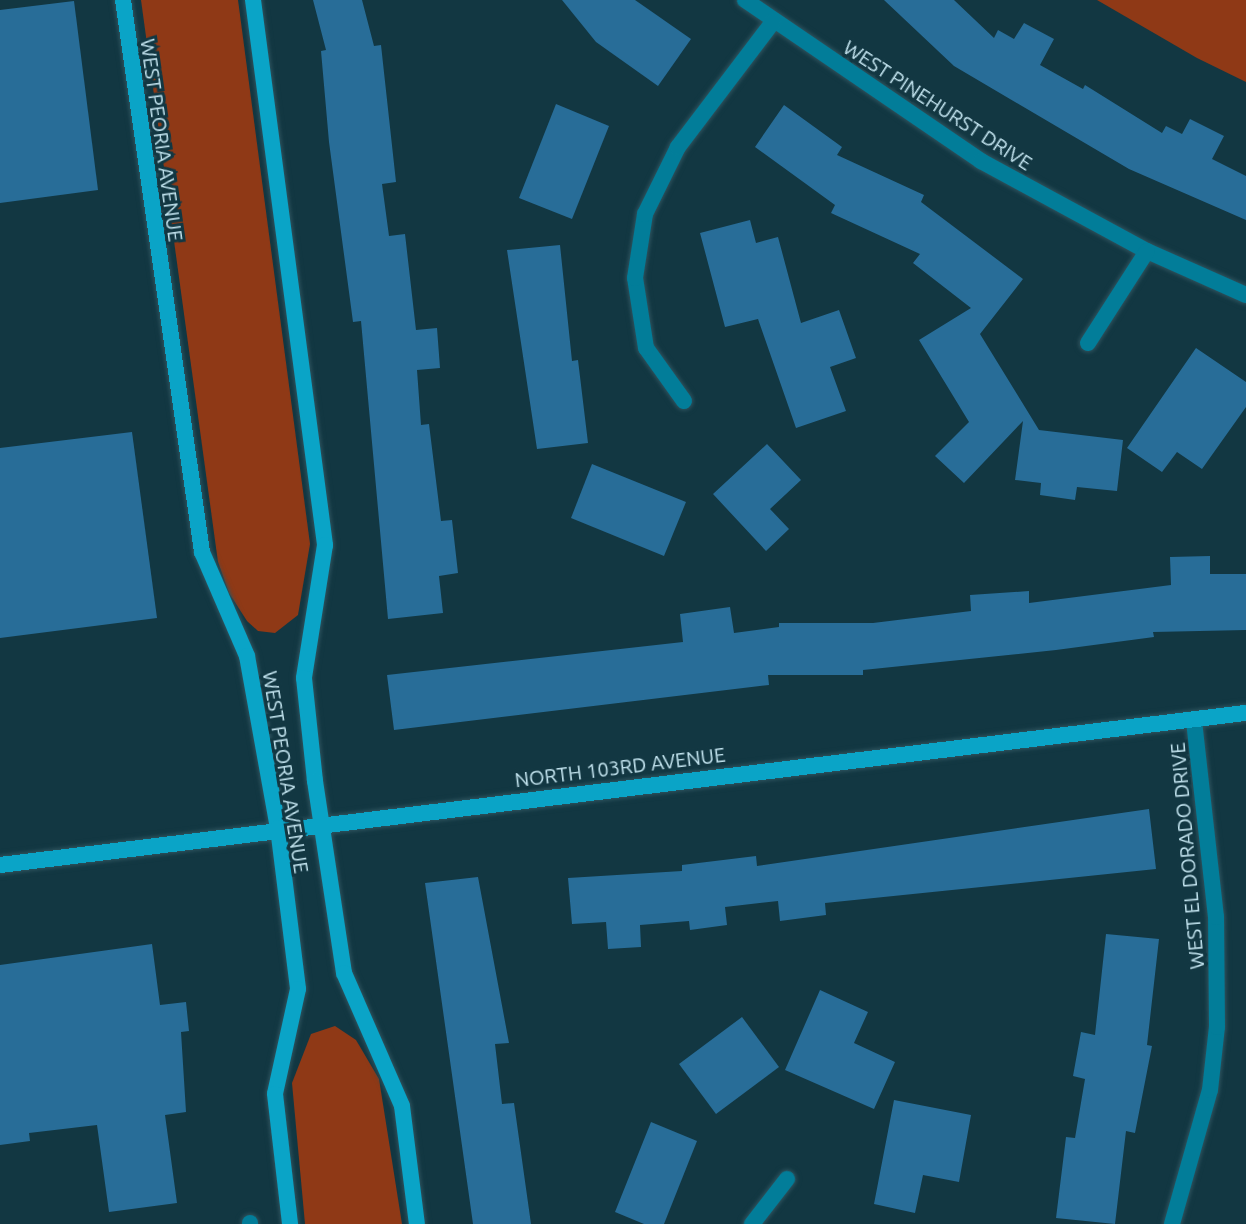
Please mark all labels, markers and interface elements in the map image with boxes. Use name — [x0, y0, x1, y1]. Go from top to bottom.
street label: WEST PINEHURST DRIVE — [839, 35, 1037, 175]
street label: WEST PEORIA AVENUE — [136, 37, 188, 243]
street label: WEST PEORIA AVENUE — [258, 669, 314, 875]
street label: NORTH 103RD AVENUE — [513, 742, 727, 792]
street label: WEST EL DORADO DRIVE — [1165, 742, 1209, 970]

